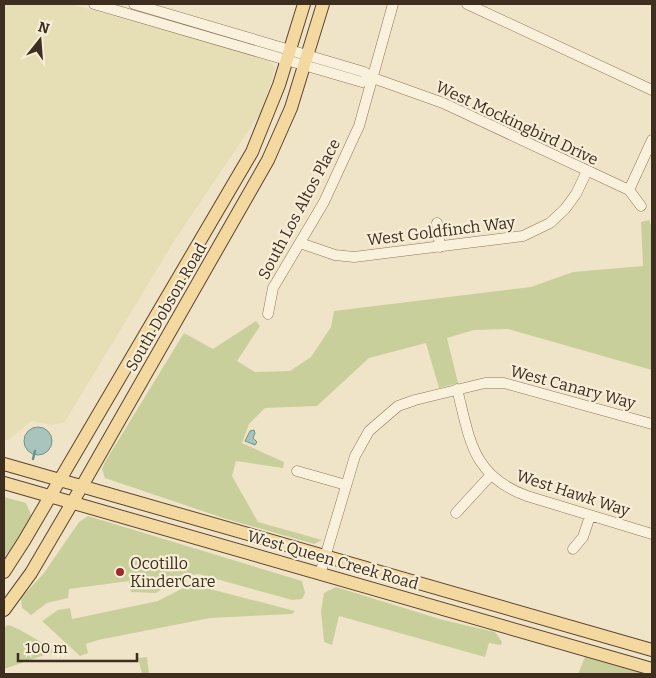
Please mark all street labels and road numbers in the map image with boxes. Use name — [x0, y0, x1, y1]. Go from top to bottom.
street label: West Mockingbird Drive — [433, 77, 601, 169]
street label: South Los Altos Place — [254, 135, 344, 283]
street label: West Goldfinch Way — [366, 212, 517, 250]
street label: South Dobson Road — [122, 239, 211, 375]
street label: West Canary Way — [508, 361, 638, 413]
street label: West Hawk Way — [514, 466, 633, 520]
street label: West Queen Creek Road — [245, 526, 421, 594]

